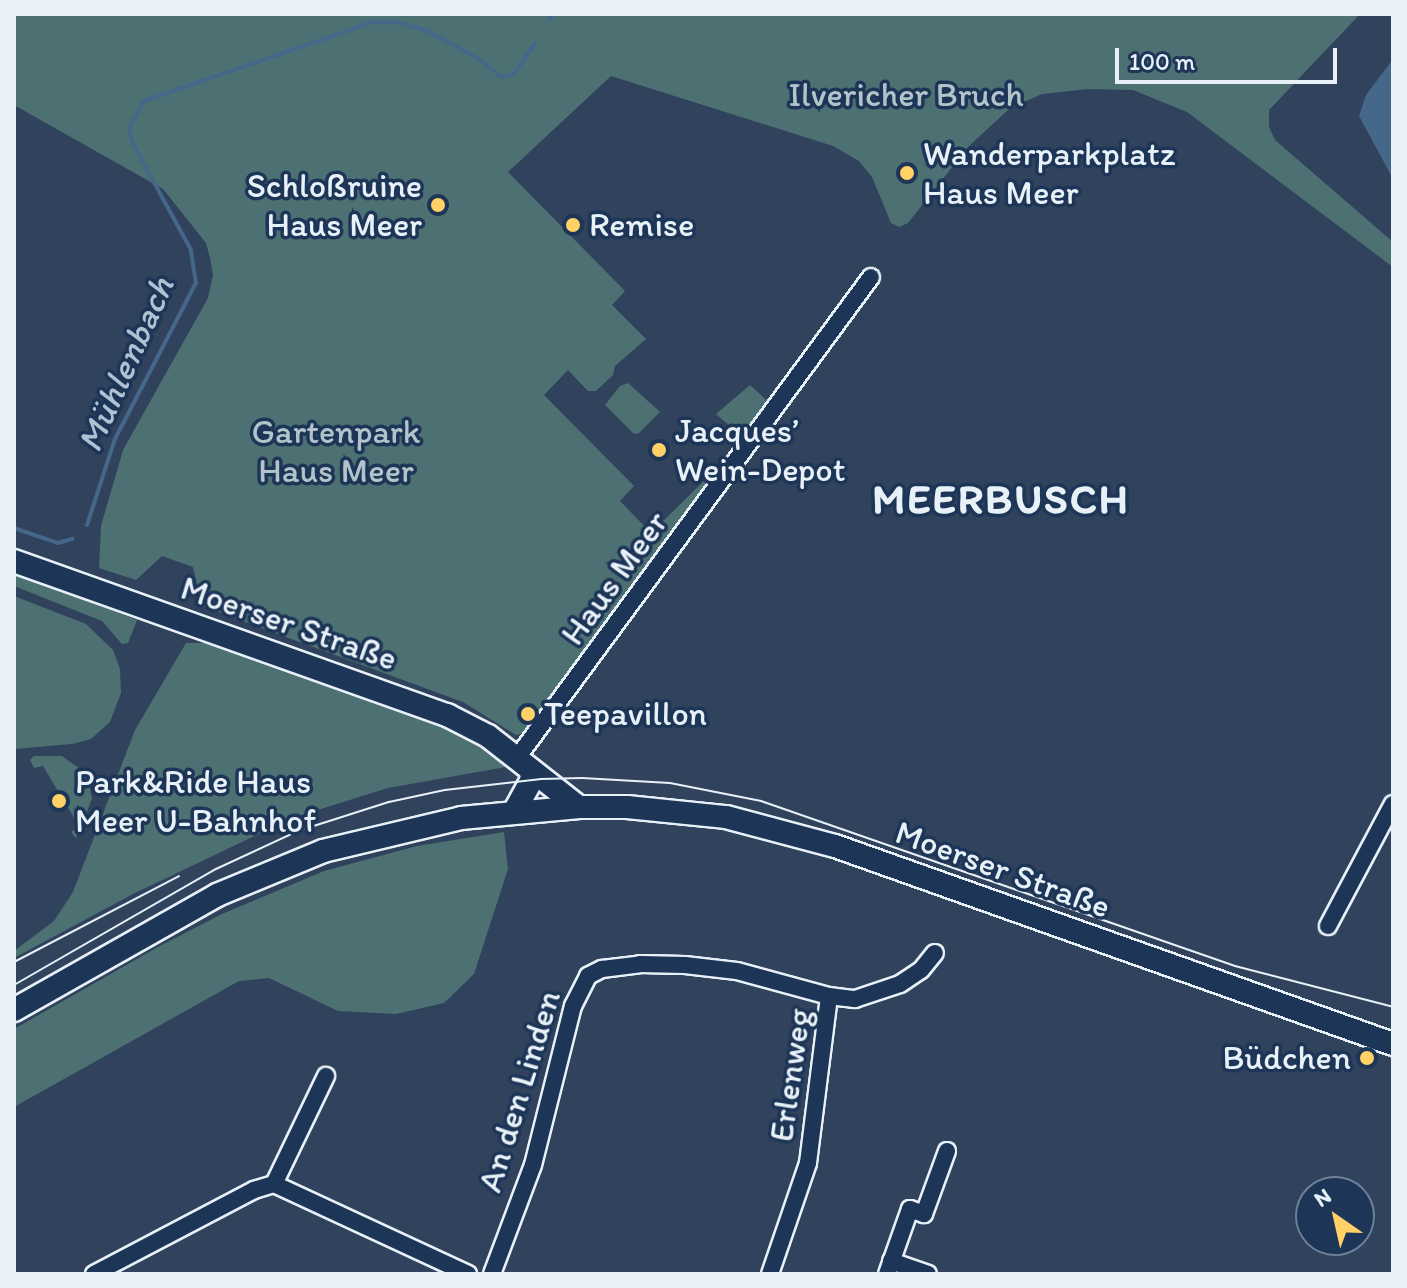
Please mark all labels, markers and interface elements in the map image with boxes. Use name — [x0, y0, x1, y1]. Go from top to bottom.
scale bar — [1119, 32, 1341, 82]
text: 100 m — [1129, 47, 1195, 76]
park label: Ilvericher Bruch — [788, 75, 1024, 115]
place label: Wanderparkplatz Haus Meer — [923, 133, 1176, 212]
marker: Wanderparkplatz Haus Meer — [898, 164, 916, 182]
place label: Schloßruine Haus Meer — [247, 165, 422, 244]
marker: Schloßruine Haus Meer — [429, 196, 447, 214]
place label: Remise — [589, 205, 694, 245]
marker: Remise — [564, 216, 582, 234]
water label: Mühlenbach — [67, 270, 183, 458]
place label: Jacques’ Wein-Depot — [675, 410, 846, 490]
park label: Gartenpark Haus Meer — [252, 411, 420, 490]
marker: Jacques’ Wein-Depot — [650, 441, 668, 459]
district label: MEERBUSCH — [872, 474, 1130, 524]
street label: Haus Meer — [552, 503, 676, 653]
street label: Moerser Straße — [176, 567, 402, 679]
place label: Teepavillon — [544, 694, 707, 734]
marker: Teepavillon — [519, 705, 537, 723]
place label: Park&Ride Haus Meer U-Bahnhof — [75, 761, 316, 840]
marker: Park&Ride Haus Meer U-Bahnhof — [50, 792, 68, 810]
street label: Moerser Straße — [890, 811, 1116, 927]
street label: An den Linden — [469, 986, 569, 1196]
street label: Erlenweg — [760, 1006, 820, 1144]
place label: Büdchen — [1222, 1038, 1351, 1078]
marker: Büdchen — [1358, 1049, 1376, 1067]
north arrow — [1295, 1176, 1375, 1256]
text: N — [1309, 1182, 1336, 1213]

